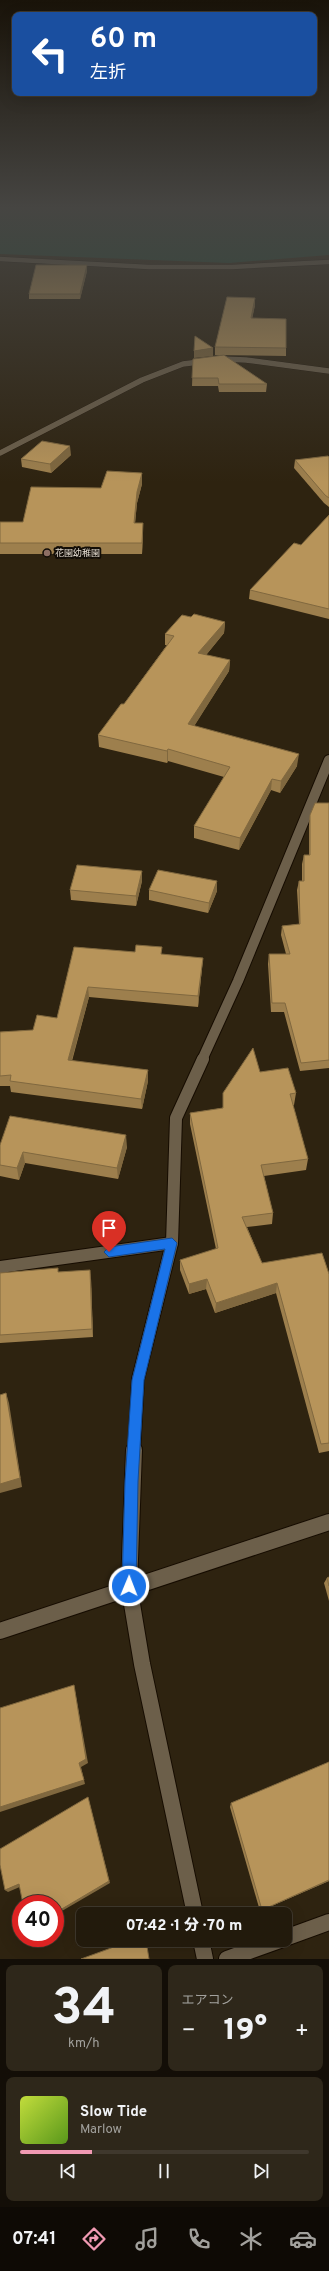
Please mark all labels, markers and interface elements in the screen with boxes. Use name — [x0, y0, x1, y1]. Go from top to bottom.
text: 60 m — [90, 22, 157, 58]
icon: left — [24, 28, 76, 80]
text: 左折 — [90, 62, 126, 85]
marker: 花園幼稚園 — [42, 548, 52, 558]
place label: 花園幼稚園 — [55, 548, 100, 559]
pin — [92, 1211, 126, 1252]
icon: arrive — [98, 1217, 120, 1239]
position arrow — [108, 1565, 150, 1607]
speed limit sign: 40 — [12, 1895, 64, 1947]
text: 07:42 · 1 分 · 70 m — [126, 1917, 242, 1936]
text: 34 — [51, 1977, 116, 2043]
text: エアコン — [182, 1993, 234, 2009]
text: 19° — [224, 2013, 267, 2050]
text: − — [182, 2018, 196, 2045]
text: + — [295, 2018, 309, 2045]
text: km/h — [68, 2036, 100, 2052]
text: Slow Tide — [80, 2103, 147, 2122]
text: Marlow — [80, 2122, 122, 2138]
icon: previous — [57, 2160, 79, 2182]
icon: pause — [153, 2160, 175, 2182]
icon: next — [250, 2160, 272, 2182]
icon: directions — [80, 2225, 108, 2253]
icon: music — [133, 2225, 161, 2253]
icon: phone — [185, 2225, 213, 2253]
icon: climate — [237, 2225, 265, 2253]
icon: car — [289, 2225, 317, 2253]
text: 07:41 — [12, 2228, 56, 2251]

